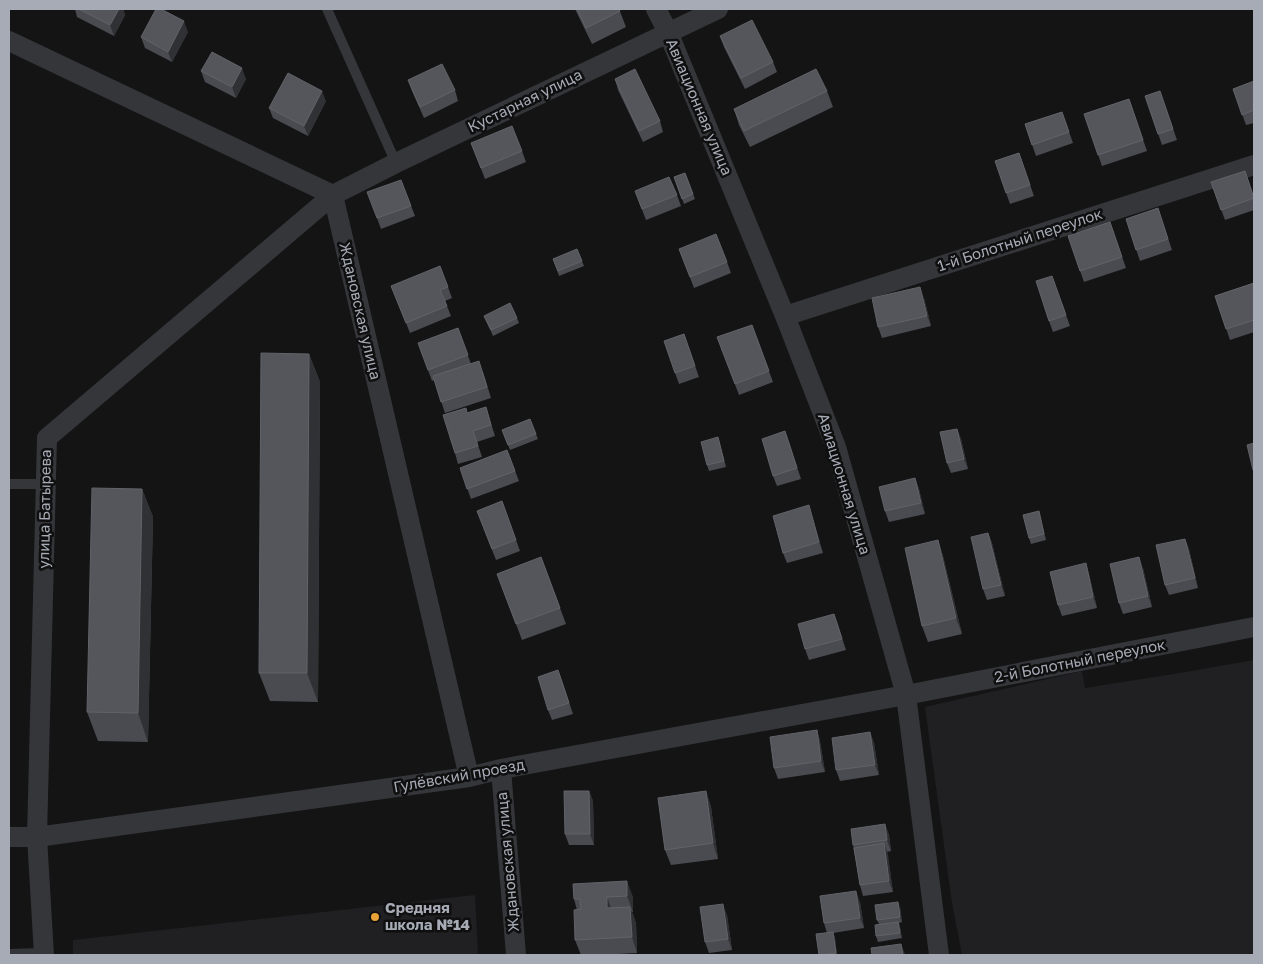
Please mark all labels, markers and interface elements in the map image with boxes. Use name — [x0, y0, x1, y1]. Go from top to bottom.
street label: Авиационная улица — [663, 36, 737, 178]
street label: Кустарная улица — [465, 65, 585, 136]
street label: 1-й Болотный переулок — [935, 204, 1105, 274]
street label: Ждановская улица — [336, 240, 386, 381]
street label: Авиационная улица — [815, 411, 875, 556]
street label: улица Батырева — [34, 449, 54, 569]
street label: 2-й Болотный переулок — [993, 635, 1167, 685]
street label: Гулёвский проезд — [392, 755, 526, 795]
street label: Ждановская улица — [492, 791, 522, 933]
place label: Средняя школа №14 — [385, 898, 470, 933]
marker: Средняя школа №14 — [369, 911, 381, 923]

